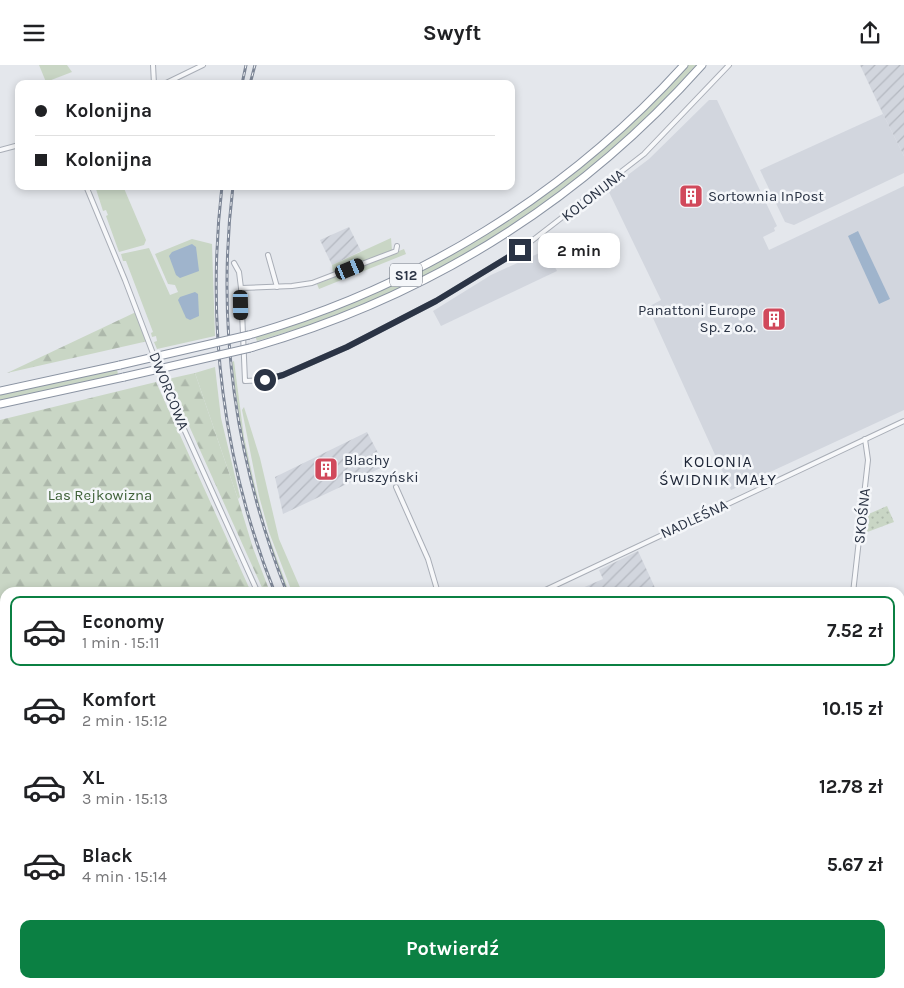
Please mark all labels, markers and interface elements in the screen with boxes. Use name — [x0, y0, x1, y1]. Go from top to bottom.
icon: menu — [20, 19, 48, 47]
icon: share — [856, 19, 884, 47]
text: Swyft — [423, 20, 481, 46]
text: Kolonijna — [65, 100, 152, 122]
text: Kolonijna — [65, 149, 152, 171]
street label: KOLONIJNA — [558, 165, 628, 225]
building icon: Sortownia InPost — [678, 183, 704, 209]
place label: Sortownia InPost — [708, 187, 824, 205]
callout: 2 min — [538, 233, 620, 267]
route end — [509, 239, 531, 261]
text: 2 min — [557, 241, 601, 260]
car — [333, 256, 366, 282]
road number: S12 — [390, 263, 422, 287]
car — [233, 290, 248, 320]
place label: Panattoni Europe Sp. z o.o. — [638, 301, 756, 336]
building icon: Panattoni Europe Sp. z o.o. — [761, 306, 787, 332]
street label: DWORCOWA — [145, 349, 193, 433]
route start — [254, 369, 276, 391]
place label: Blachy Pruszyński — [344, 451, 419, 486]
district label: KOLONIA ŚWIDNIK MAŁY — [659, 452, 777, 489]
building icon: Blachy Pruszyński — [313, 456, 339, 482]
park label: Las Rejkowizna — [48, 486, 152, 504]
street label: SKOŚNA — [850, 487, 874, 545]
street label: NADLEŚNA — [657, 495, 731, 542]
icon: car — [22, 609, 67, 654]
text: Economy — [82, 611, 164, 633]
text: 7.52 zł — [827, 620, 883, 642]
text: 1 min · 15:11 — [82, 633, 160, 652]
icon: car — [22, 687, 67, 732]
text: Komfort — [82, 689, 156, 711]
text: 10.15 zł — [822, 698, 883, 720]
text: 2 min · 15:12 — [82, 711, 168, 730]
icon: car — [22, 765, 67, 810]
text: XL — [82, 767, 104, 789]
text: 12.78 zł — [819, 776, 883, 798]
text: 3 min · 15:13 — [82, 789, 168, 808]
icon: car — [22, 843, 67, 888]
text: Black — [82, 845, 133, 867]
text: 5.67 zł — [827, 854, 883, 876]
text: 4 min · 15:14 — [82, 867, 167, 886]
button: Potwierdź — [20, 920, 885, 978]

